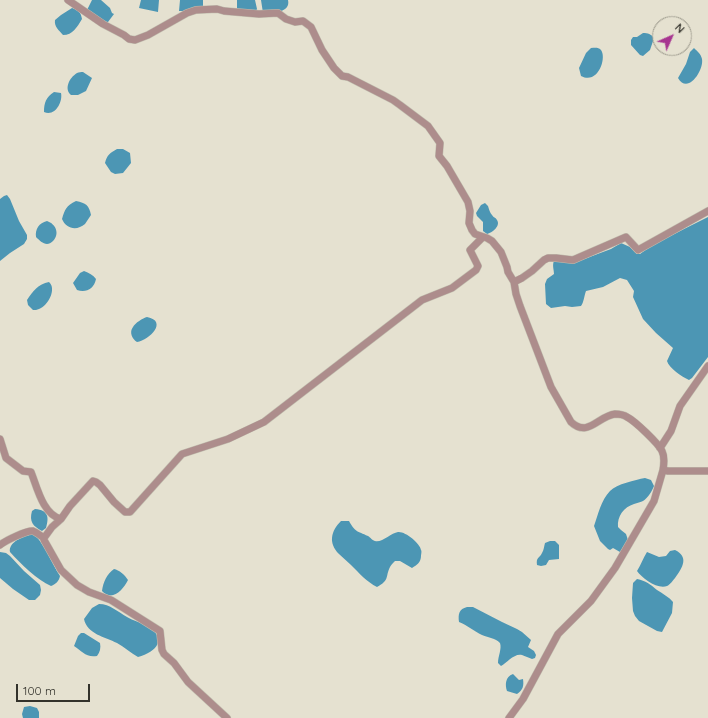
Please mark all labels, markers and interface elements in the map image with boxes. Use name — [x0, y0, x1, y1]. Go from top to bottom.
north arrow — [652, 16, 692, 56]
text: N — [672, 20, 688, 36]
scale bar — [18, 676, 92, 702]
text: 100 m — [23, 683, 56, 698]

